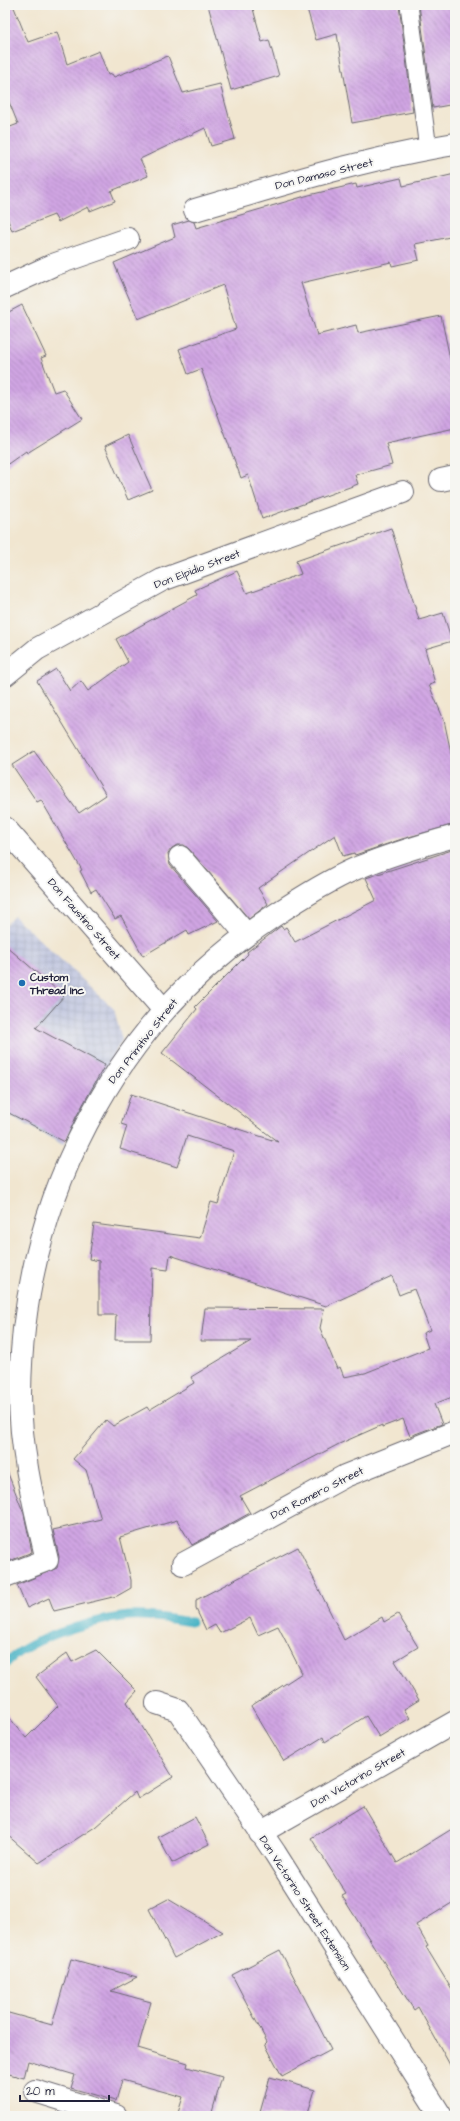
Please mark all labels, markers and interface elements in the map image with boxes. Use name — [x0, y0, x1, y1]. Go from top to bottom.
street label: Don Damaso Street — [274, 154, 375, 193]
street label: Don Elpidio Street — [152, 545, 243, 592]
street label: Don Faustino Street — [44, 875, 124, 963]
place label: Custom Thread Inc — [29, 970, 84, 998]
marker: Custom Thread Inc — [17, 978, 27, 988]
street label: Don Primitivo Street — [105, 995, 181, 1087]
street label: Don Romero Street — [268, 1463, 366, 1523]
street label: Don Victorino Street — [308, 1744, 409, 1811]
street label: Don Victorino Street Extension — [256, 1833, 355, 1974]
scale bar — [20, 2077, 109, 2103]
text: 20 m — [26, 2083, 55, 2100]

